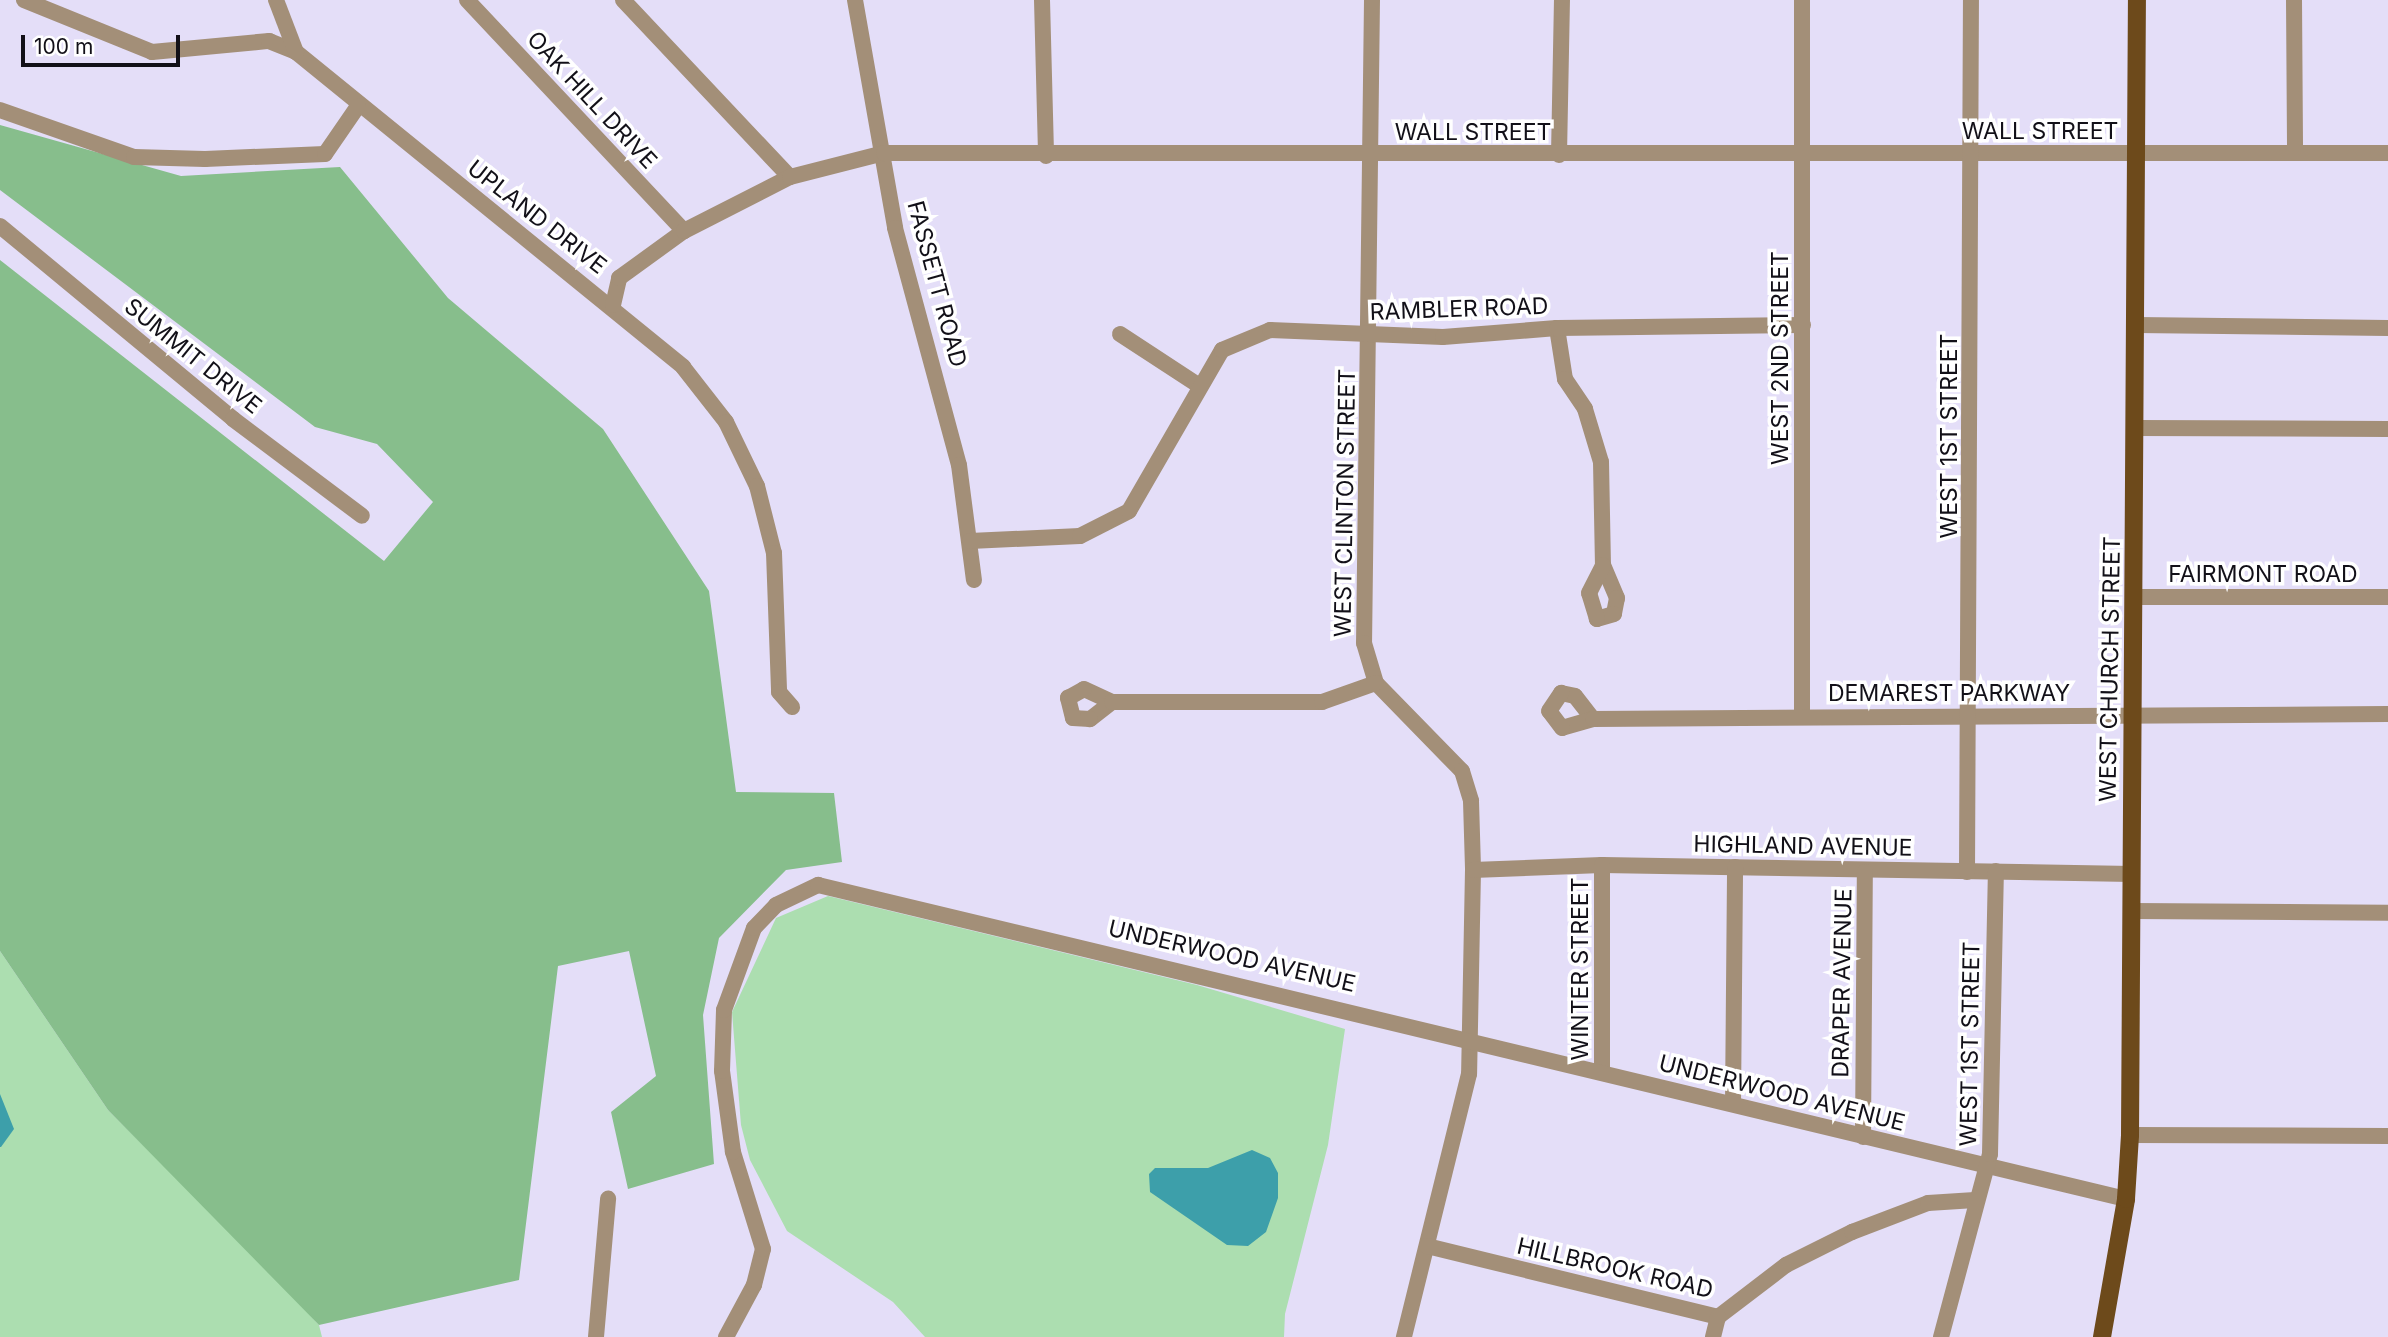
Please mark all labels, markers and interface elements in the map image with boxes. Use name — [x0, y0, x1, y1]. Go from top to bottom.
scale bar — [24, 21, 184, 65]
street label: OAK HILL DRIVE — [521, 26, 663, 174]
text: 100 m — [34, 34, 93, 59]
street label: WALL STREET — [1962, 117, 2118, 145]
street label: WALL STREET — [1395, 118, 1551, 146]
street label: UPLAND DRIVE — [462, 154, 612, 280]
street label: FASSETT ROAD — [902, 198, 972, 370]
street label: WEST 2ND STREET — [1766, 251, 1794, 465]
street label: SUMMIT DRIVE — [119, 292, 267, 420]
street label: RAMBLER ROAD — [1369, 292, 1549, 326]
street label: WEST 1ST STREET — [1935, 334, 1963, 538]
street label: WEST CLINTON STREET — [1329, 369, 1361, 637]
street label: WEST CHURCH STREET — [2094, 536, 2126, 802]
street label: FAIRMONT ROAD — [2168, 560, 2358, 588]
street label: DEMAREST PARKWAY — [1828, 679, 2070, 707]
street label: HIGHLAND AVENUE — [1693, 830, 1913, 862]
street label: WINTER STREET — [1566, 877, 1594, 1061]
street label: DRAPER AVENUE — [1827, 888, 1857, 1078]
street label: UNDERWOOD AVENUE — [1106, 914, 1358, 998]
street label: WEST 1ST STREET — [1954, 941, 1986, 1147]
street label: UNDERWOOD AVENUE — [1656, 1049, 1908, 1137]
street label: HILLBROOK ROAD — [1514, 1232, 1716, 1304]

